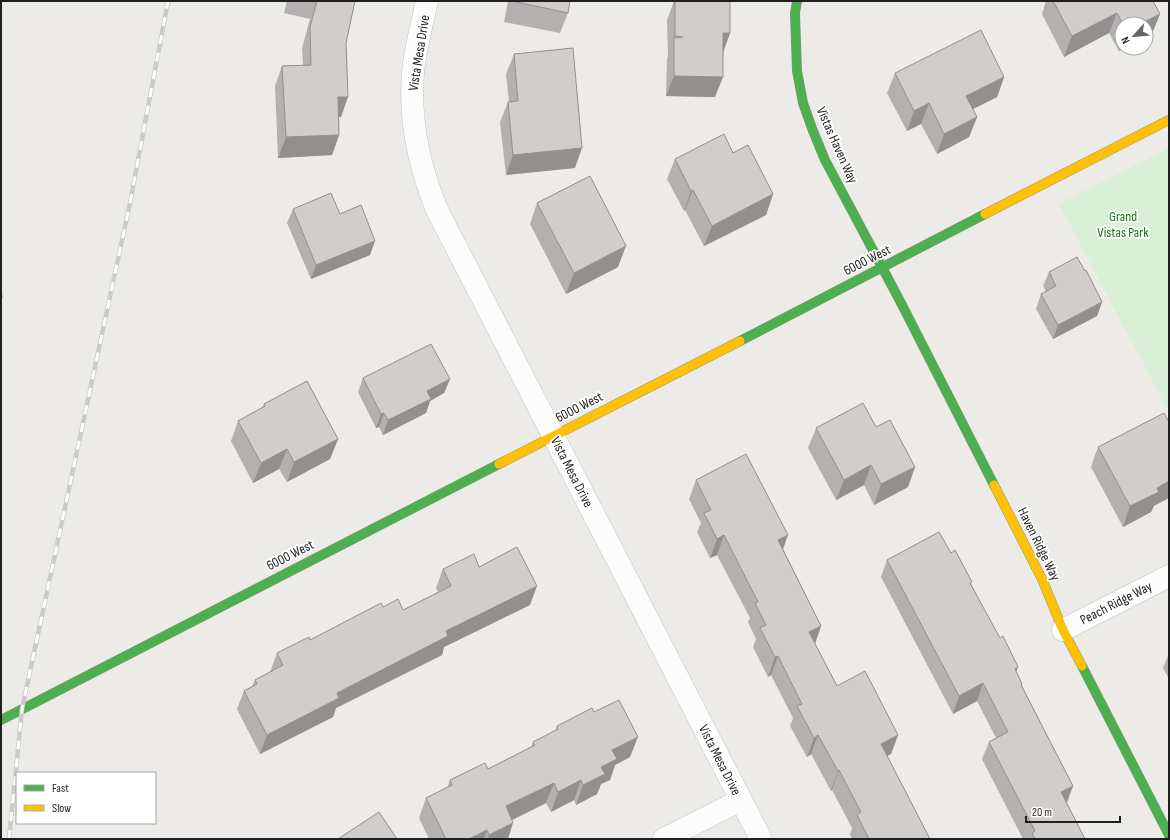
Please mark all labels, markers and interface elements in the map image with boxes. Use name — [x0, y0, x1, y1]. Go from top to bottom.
street label: Vista Mesa Drive — [405, 14, 433, 92]
north arrow — [1114, 16, 1154, 56]
text: N — [1118, 35, 1133, 46]
street label: Vistas Haven Way — [813, 104, 862, 186]
park label: Grand Vistas Park — [1097, 208, 1149, 241]
street label: 6000 West — [840, 241, 894, 279]
street label: 6000 West — [552, 388, 606, 426]
street label: Vista Mesa Drive — [547, 434, 597, 510]
street label: Haven Ridge Way — [1014, 505, 1064, 584]
street label: 6000 West — [263, 536, 317, 574]
street label: Peach Ridge Way — [1077, 577, 1155, 628]
street label: Vista Mesa Drive — [695, 722, 745, 798]
legend — [16, 772, 156, 824]
text: Fast — [52, 781, 69, 796]
scale bar — [1026, 798, 1120, 824]
text: Slow — [52, 801, 71, 816]
text: 20 m — [1032, 805, 1052, 820]

